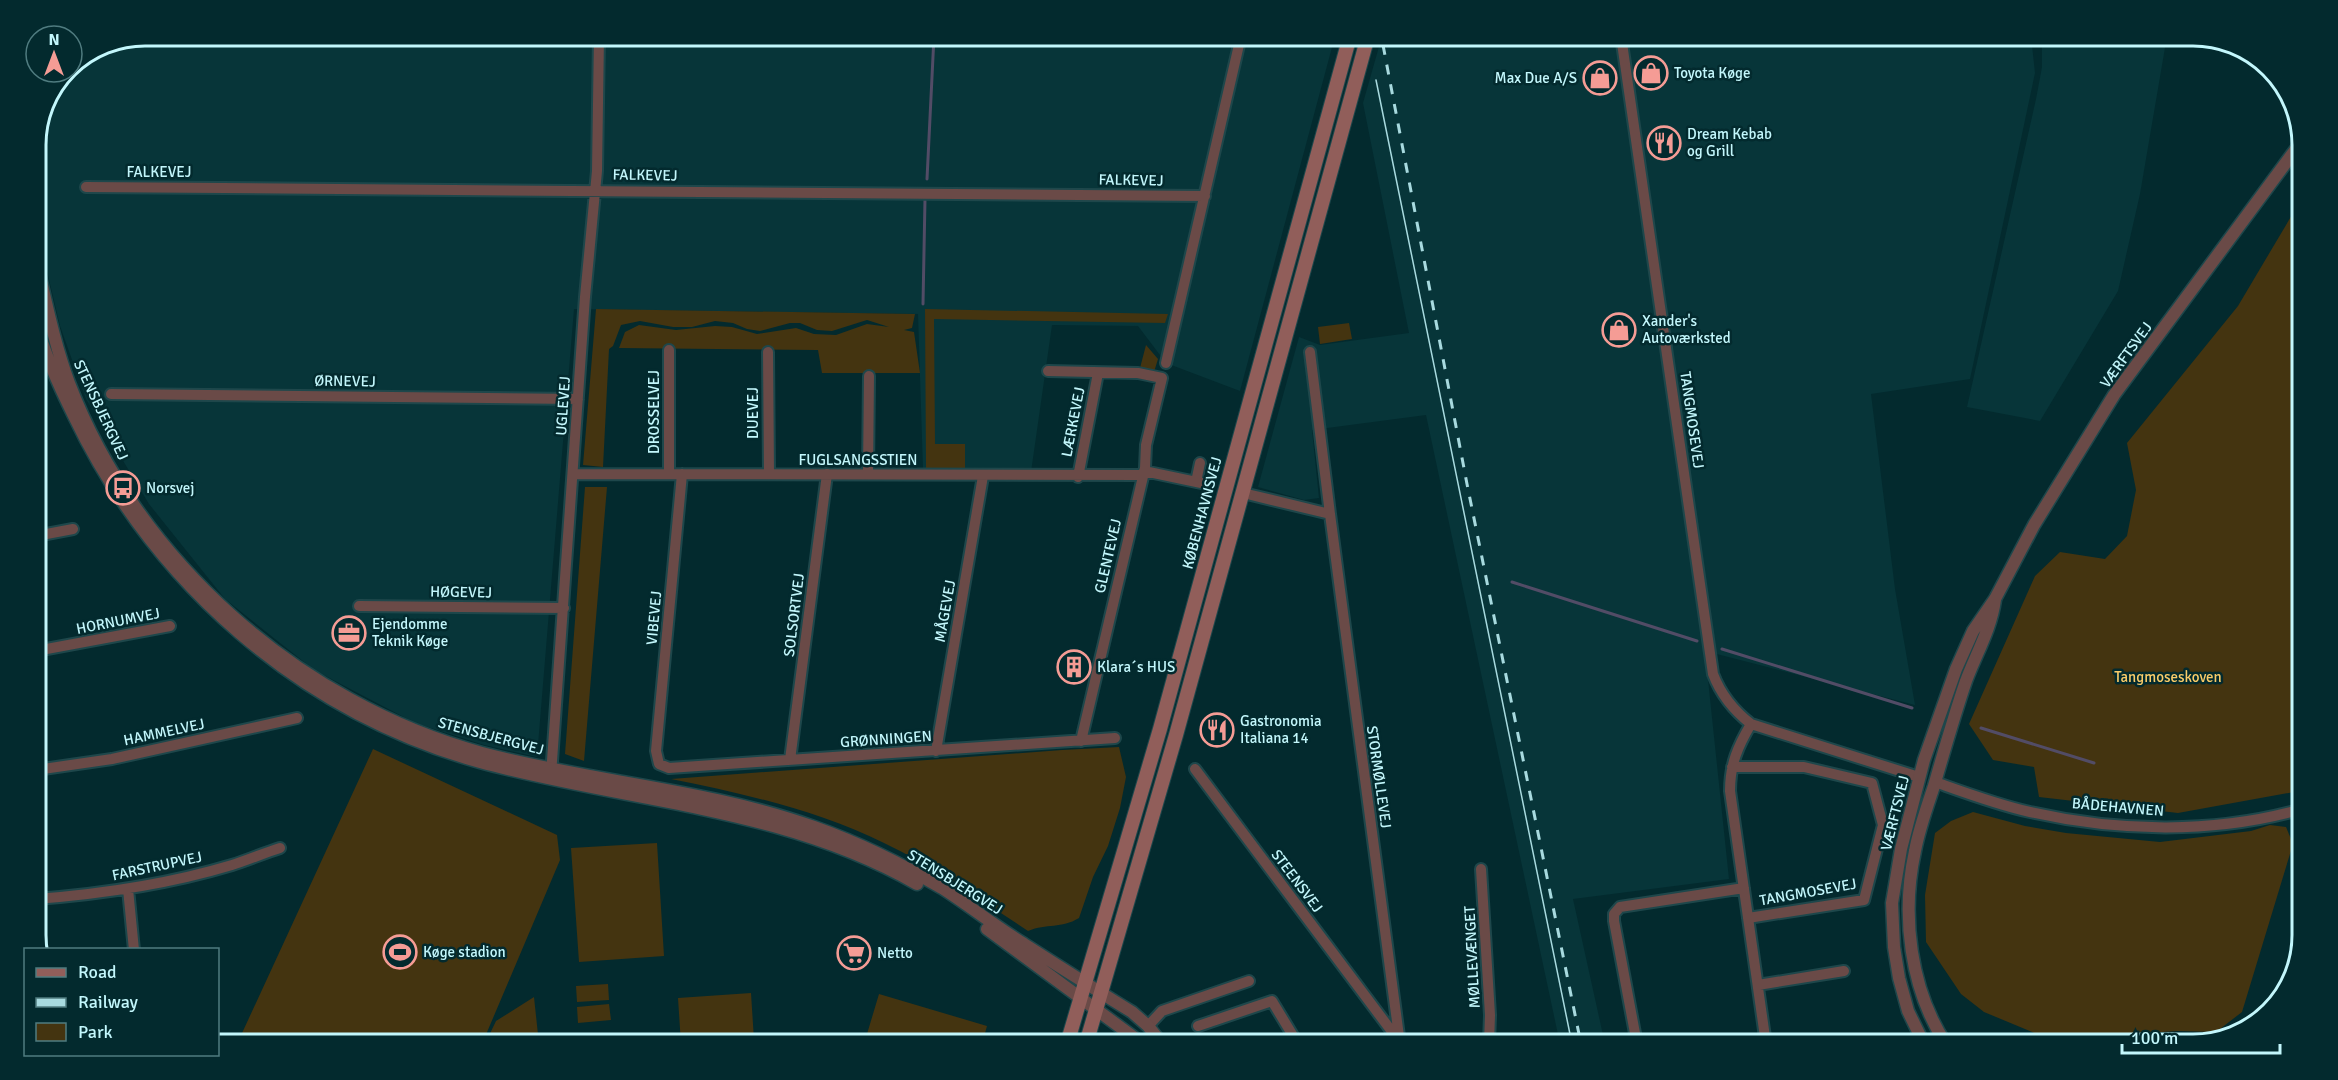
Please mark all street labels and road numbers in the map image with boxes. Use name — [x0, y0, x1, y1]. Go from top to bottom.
street label: FALKEVEJ — [126, 163, 192, 181]
street label: FALKEVEJ — [612, 165, 678, 185]
street label: FALKEVEJ — [1098, 170, 1164, 190]
street label: VÆRFTSVEJ — [2096, 319, 2156, 391]
street label: STENSBJERGVEJ — [70, 357, 132, 463]
street label: DROSSELVEJ — [645, 370, 663, 454]
street label: TANGMOSEVEJ — [1676, 370, 1708, 470]
street label: ØRNEVEJ — [314, 371, 376, 391]
street label: UGLEVEJ — [552, 376, 574, 436]
street label: LÆRKEVEJ — [1057, 385, 1089, 459]
street label: DUEVEJ — [744, 387, 762, 439]
street label: FUGLSANGSSTIEN — [798, 451, 918, 469]
street label: KØBENHAVNSVEJ — [1178, 455, 1226, 571]
street label: GLENTEVEJ — [1091, 517, 1125, 595]
street label: SOLSORTVEJ — [780, 572, 808, 658]
street label: MÅGEVEJ — [931, 578, 959, 644]
street label: HØGEVEJ — [430, 582, 492, 602]
street label: VIBEVEJ — [643, 590, 665, 646]
street label: HORNUMVEJ — [75, 604, 161, 638]
street label: STENSBJERGVEJ — [436, 713, 546, 759]
street label: HAMMELVEJ — [122, 715, 206, 749]
street label: STORMØLLEVEJ — [1363, 725, 1395, 829]
street label: GRØNNINGEN — [840, 727, 932, 751]
street label: VÆRFTSVEJ — [1877, 774, 1913, 852]
street label: BÅDEHAVNEN — [2071, 794, 2165, 820]
street label: STENSBJERGVEJ — [904, 846, 1006, 918]
street label: STEENSVEJ — [1268, 846, 1326, 916]
street label: FARSTRUPVEJ — [110, 848, 204, 884]
street label: TANGMOSEVEJ — [1758, 875, 1858, 909]
street label: MØLLEVÆNGET — [1460, 905, 1484, 1009]

